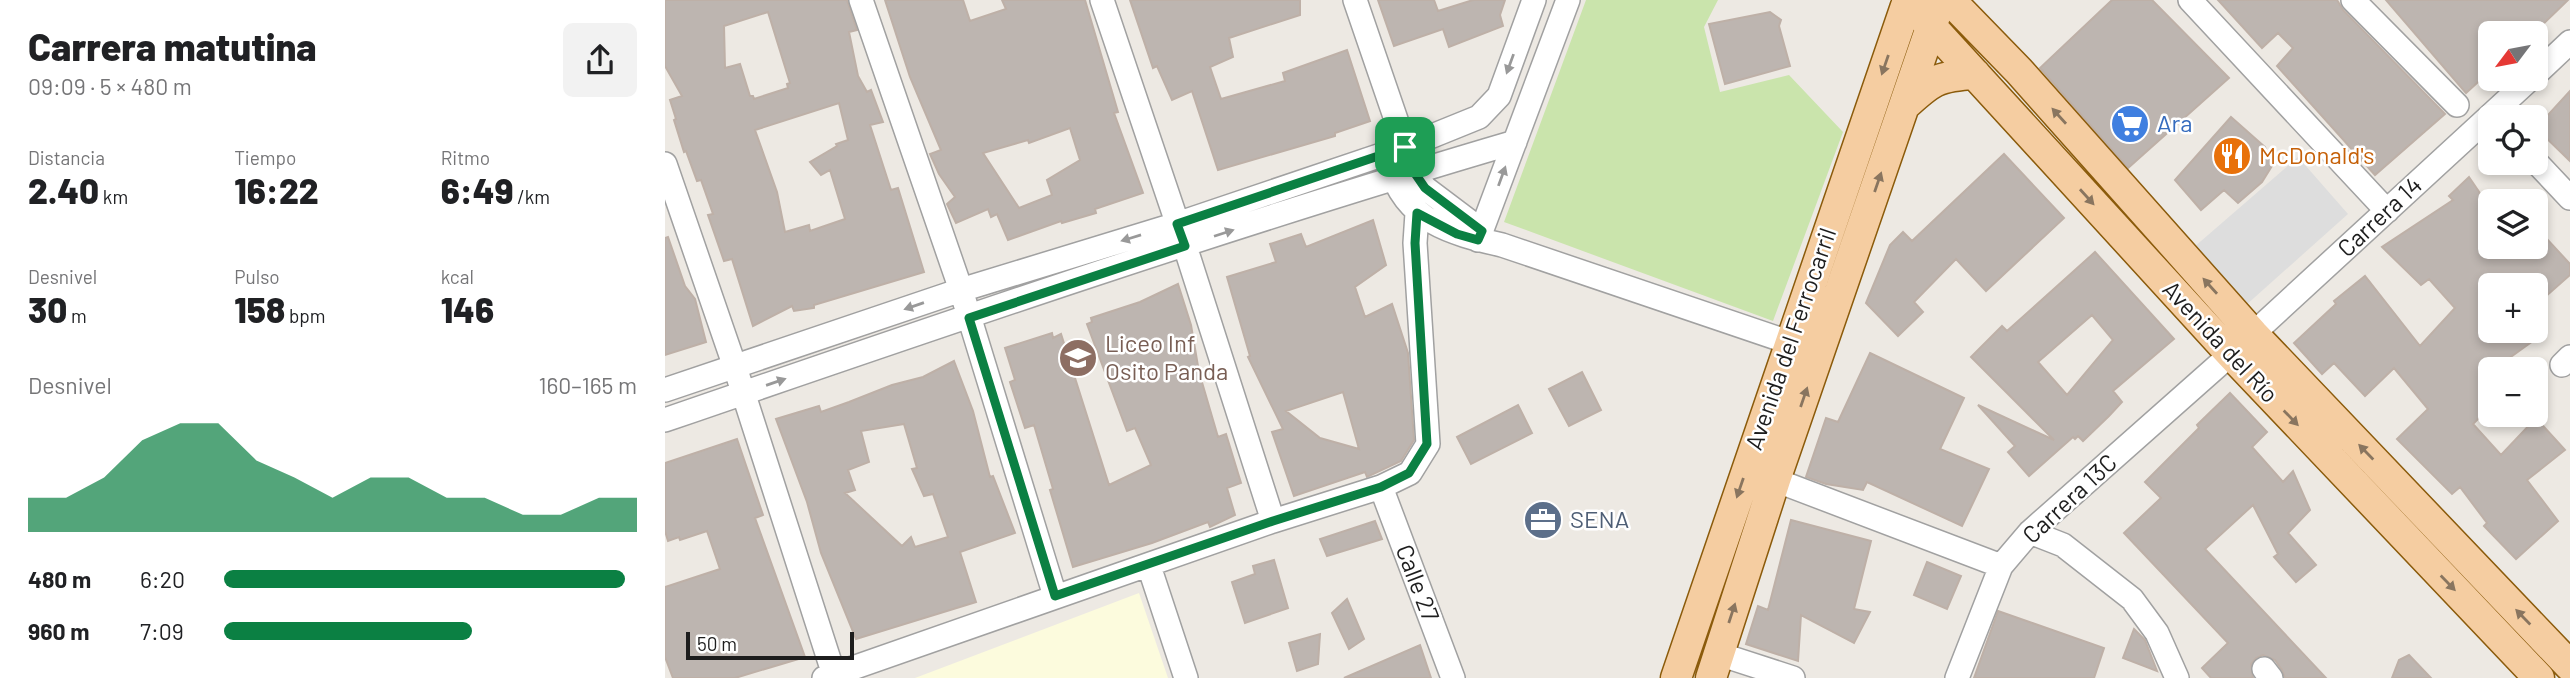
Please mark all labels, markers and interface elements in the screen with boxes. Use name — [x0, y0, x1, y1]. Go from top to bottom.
north arrow — [2478, 21, 2548, 91]
map controls — [2478, 21, 2548, 427]
text: Carrera matutina — [28, 23, 317, 69]
button: share — [563, 23, 637, 97]
one-way arrow — [1505, 54, 1516, 75]
one-way arrow — [1879, 54, 1890, 75]
text: 09:09 · 5 × 480 m — [28, 72, 192, 100]
supermarket icon: Ara — [2109, 103, 2151, 145]
button: locate — [2478, 105, 2548, 175]
one-way arrow — [2051, 107, 2067, 125]
place label: Ara — [2157, 108, 2193, 137]
pin — [1375, 117, 1435, 177]
icon: arrive — [1386, 128, 1424, 166]
restaurant icon: McDonald's — [2211, 135, 2253, 177]
place label: McDonald's — [2259, 140, 2374, 169]
text: Distancia — [28, 146, 105, 169]
text: Tiempo — [234, 146, 296, 169]
text: Ritmo — [441, 146, 490, 169]
one-way arrow — [1497, 165, 1508, 186]
text: 2.40 — [28, 169, 99, 211]
text: 16:22 — [234, 169, 319, 211]
text: 6:49 — [441, 169, 513, 211]
street label: Carrera 14 — [2331, 170, 2427, 262]
one-way arrow — [1873, 172, 1884, 193]
text: km — [99, 185, 128, 208]
text: /km — [513, 185, 550, 208]
one-way arrow — [2079, 188, 2095, 206]
button: layers — [2478, 189, 2548, 259]
street label: Avenida del Ferrocarril — [1738, 224, 1841, 453]
one-way arrow — [1214, 227, 1235, 238]
one-way arrow — [1121, 234, 1142, 244]
text: Desnivel — [28, 265, 97, 288]
text: Pulso — [234, 265, 280, 288]
text: kcal — [441, 265, 474, 288]
button: + — [2478, 273, 2548, 343]
street label: Avenida del Río — [2157, 274, 2285, 408]
one-way arrow — [2202, 277, 2218, 295]
text: 30 — [28, 288, 67, 330]
text: 158 — [234, 288, 285, 330]
text: 146 — [441, 288, 494, 330]
one-way arrow — [904, 301, 925, 312]
text: m — [67, 304, 87, 327]
text: bpm — [285, 304, 326, 327]
place label: Liceo Inf Osito Panda — [1105, 328, 1228, 385]
school or university icon: Liceo Inf Osito Panda — [1057, 337, 1099, 379]
button: − — [2478, 357, 2548, 427]
text: Desnivel — [28, 371, 112, 399]
text: 160–165 m — [538, 371, 637, 399]
one-way arrow — [766, 376, 787, 387]
one-way arrow — [1799, 387, 1810, 408]
one-way arrow — [2283, 409, 2299, 426]
one-way arrow — [2358, 444, 2374, 461]
street label: Carrera 13C — [2016, 447, 2122, 549]
one-way arrow — [1734, 478, 1745, 499]
office icon: SENA — [1522, 499, 1564, 541]
place label: SENA — [1570, 504, 1629, 533]
street label: Calle 27 — [1391, 540, 1446, 625]
text: 480 m — [28, 565, 91, 593]
text: 6:20 — [140, 565, 185, 593]
one-way arrow — [2440, 574, 2456, 592]
one-way arrow — [1727, 602, 1738, 623]
one-way arrow — [2515, 609, 2531, 626]
text: 960 m — [28, 617, 89, 645]
text: 7:09 — [140, 617, 184, 645]
scale bar — [686, 629, 854, 661]
text: 50 m — [697, 632, 737, 655]

